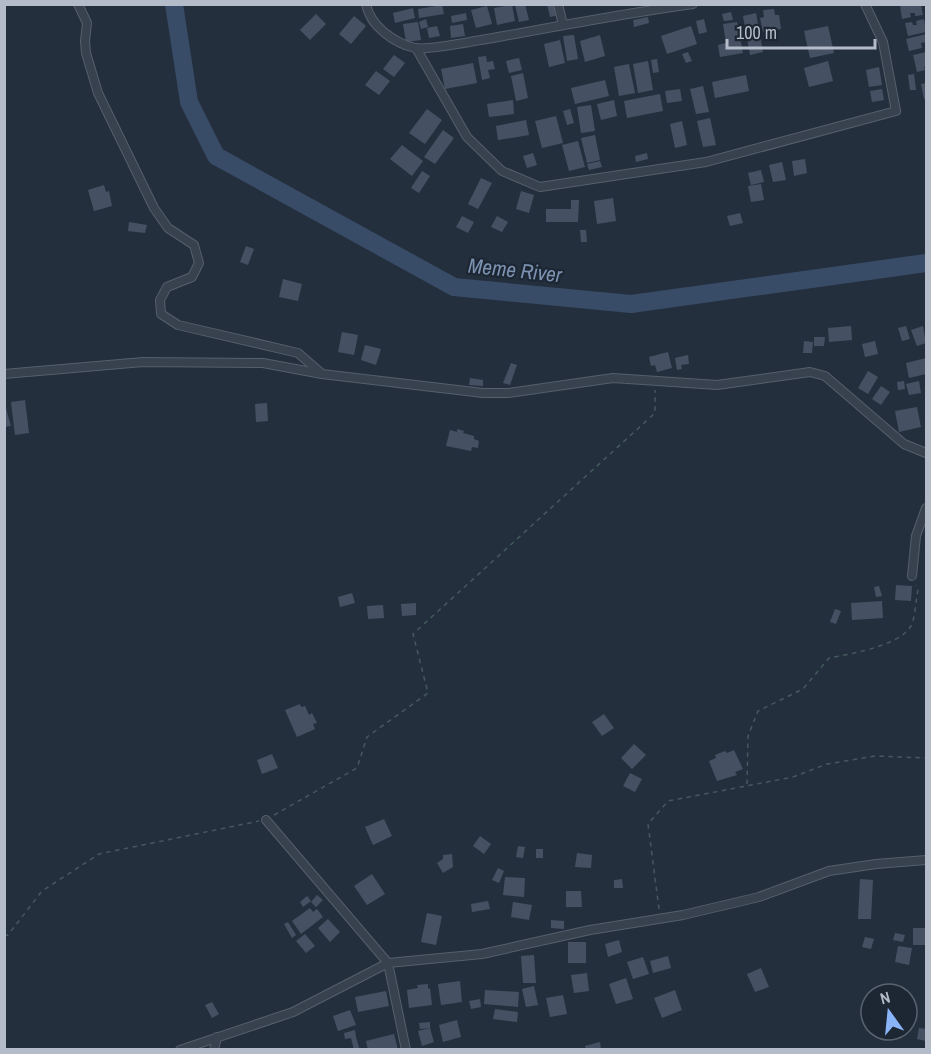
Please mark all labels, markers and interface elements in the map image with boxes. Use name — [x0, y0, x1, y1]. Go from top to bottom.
scale bar — [727, 12, 876, 50]
text: 100 m — [736, 20, 777, 45]
water label: Meme River — [467, 251, 564, 289]
north arrow — [859, 982, 919, 1042]
text: N — [878, 986, 893, 1009]

